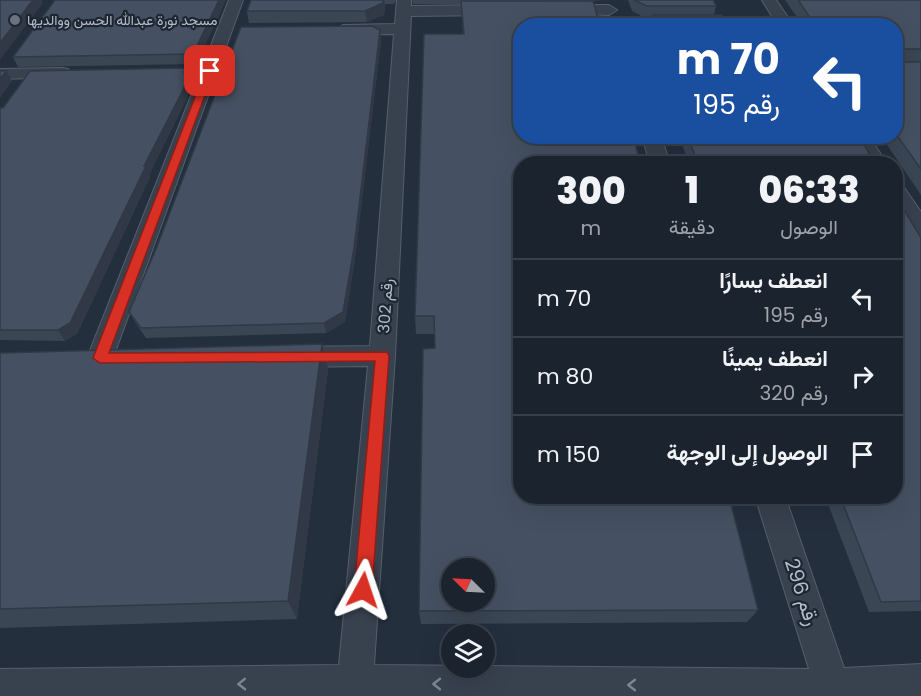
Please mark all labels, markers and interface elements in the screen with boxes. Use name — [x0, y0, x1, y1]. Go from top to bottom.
place label: مسجد نورة عبدالله الحسن ووالديها — [27, 10, 218, 30]
marker: مسجد نورة عبدالله الحسن ووالديها — [8, 13, 22, 27]
text: 70 m — [677, 30, 780, 89]
icon: left — [801, 42, 879, 120]
pin — [184, 45, 235, 96]
icon: arrive — [193, 54, 226, 87]
text: رقم 195 — [693, 86, 780, 123]
text: 1 — [685, 165, 699, 216]
text: 06:33 — [758, 165, 860, 216]
text: 300 — [556, 166, 626, 217]
text: دقيقة — [669, 213, 715, 241]
text: الوصول — [780, 213, 838, 241]
text: m — [581, 214, 601, 242]
text: انعطف يسارًا — [719, 265, 828, 296]
street label: رقم 302 — [372, 278, 399, 334]
icon: left — [846, 282, 879, 315]
text: 70 m — [537, 283, 591, 314]
text: رقم 195 — [764, 301, 828, 329]
text: انعطف يمينًا — [722, 343, 828, 374]
icon: right — [846, 360, 879, 393]
text: 80 m — [537, 361, 593, 392]
text: رقم 320 — [760, 379, 828, 407]
text: الوصول إلى الوجهة — [667, 437, 828, 468]
icon: arrive — [846, 438, 879, 471]
text: 150 m — [537, 439, 600, 470]
street label: رقم 296 — [778, 555, 826, 629]
position arrow — [331, 558, 395, 622]
north arrow — [441, 558, 495, 612]
map controls — [441, 558, 495, 678]
button: layers — [441, 624, 495, 678]
one-way arrow — [237, 678, 246, 691]
one-way arrow — [432, 678, 441, 690]
one-way arrow — [627, 679, 636, 692]

